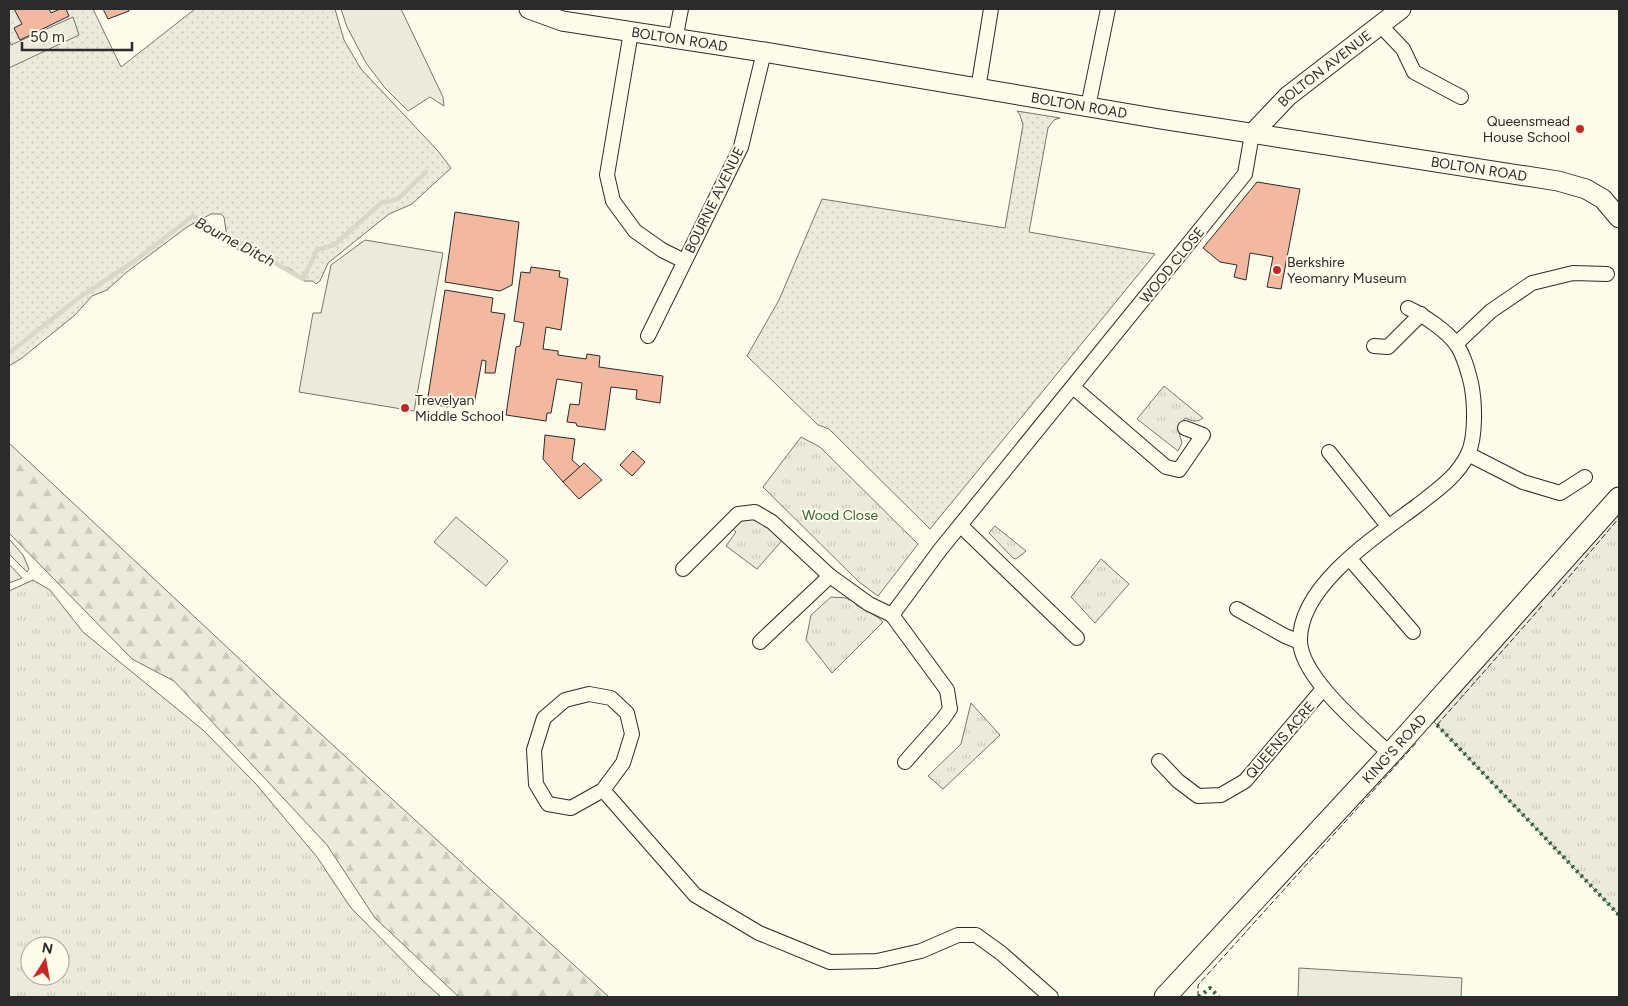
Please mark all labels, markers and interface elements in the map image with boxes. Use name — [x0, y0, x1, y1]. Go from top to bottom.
scale bar — [22, 20, 132, 52]
street label: BOLTON ROAD — [630, 24, 729, 55]
street label: BOLTON AVENUE — [1274, 27, 1375, 111]
text: 50 m — [30, 28, 65, 46]
street label: BOLTON ROAD — [1030, 89, 1128, 122]
place label: Queensmead House School — [1483, 113, 1570, 146]
marker: Queensmead House School — [1574, 123, 1586, 135]
street label: BOURNE AVENUE — [681, 144, 748, 256]
street label: BOLTON ROAD — [1430, 153, 1528, 185]
water label: Bourne Ditch — [192, 213, 278, 271]
street label: WOOD CLOSE — [1136, 224, 1208, 307]
place label: Berkshire Yeomanry Museum — [1287, 254, 1406, 287]
marker: Berkshire Yeomanry Museum — [1271, 264, 1283, 276]
place label: Trevelyan Middle School — [415, 392, 504, 425]
marker: Trevelyan Middle School — [399, 402, 411, 414]
park label: Wood Close — [802, 507, 878, 524]
street label: QUEENS ACRE — [1242, 698, 1318, 782]
street label: KING'S ROAD — [1359, 711, 1430, 787]
north arrow — [20, 936, 70, 986]
text: N — [40, 939, 54, 958]

